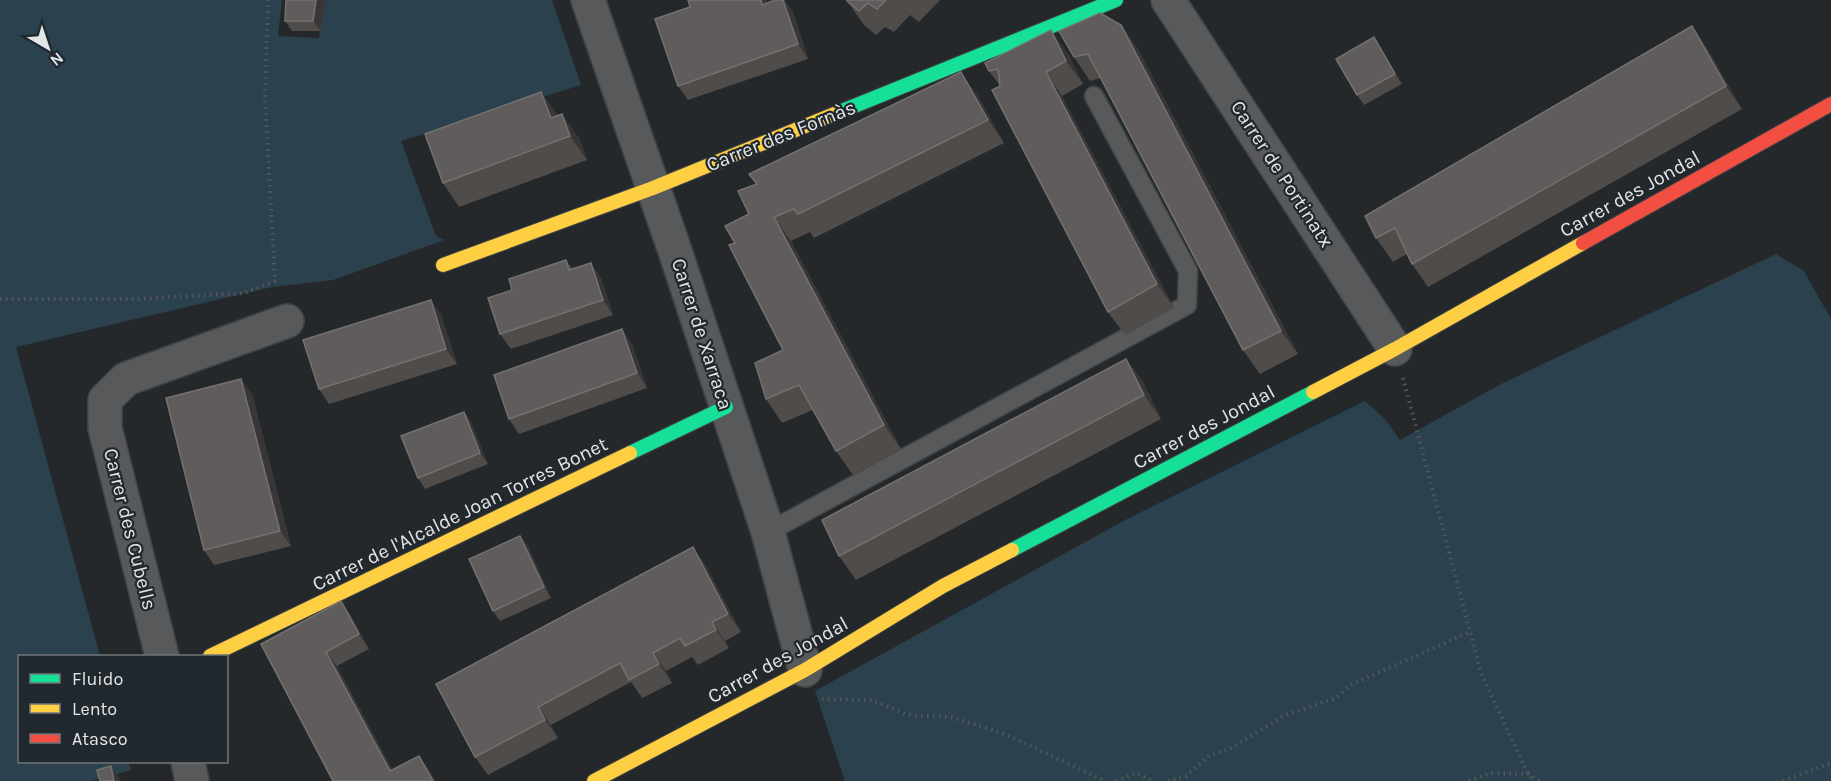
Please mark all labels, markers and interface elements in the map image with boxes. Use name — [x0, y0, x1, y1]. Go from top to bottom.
north arrow — [18, 18, 78, 78]
text: N — [47, 48, 68, 70]
street label: Carrer des Fornàs — [703, 96, 859, 176]
street label: Carrer de Portinatx — [1226, 96, 1338, 252]
street label: Carrer des Jondal — [1556, 146, 1704, 242]
street label: Carrer de Xarraca — [667, 256, 737, 412]
street label: Carrer des Jondal — [1129, 380, 1279, 474]
street label: Carrer de l'Alcalde Joan Torres Bonet — [309, 432, 612, 596]
street label: Carrer des Cubells — [99, 446, 161, 612]
street label: Carrer des Jondal — [704, 612, 852, 708]
legend — [18, 655, 228, 763]
text: Fluido — [72, 668, 123, 690]
text: Lento — [72, 698, 117, 720]
text: Atasco — [72, 728, 128, 750]

